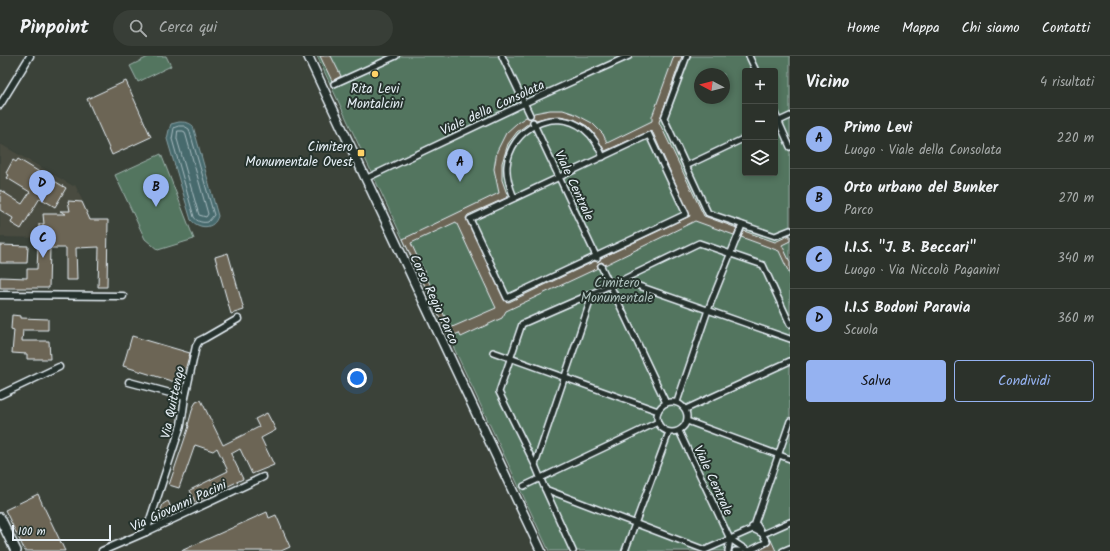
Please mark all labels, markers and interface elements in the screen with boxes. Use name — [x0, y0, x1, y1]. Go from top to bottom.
search box — [113, 10, 393, 46]
text: Pinpoint — [20, 13, 89, 43]
text: Cerca qui — [159, 16, 217, 40]
icon: search — [127, 17, 149, 39]
text: Home — [847, 17, 880, 39]
text: Mappa — [902, 17, 939, 39]
text: Chi siamo — [961, 17, 1020, 39]
text: Contatti — [1042, 17, 1090, 39]
north arrow — [694, 68, 730, 104]
map controls — [742, 68, 778, 176]
button: + — [742, 68, 778, 104]
marker: Rita Levi Montalcini — [370, 69, 380, 79]
text: Vicino — [806, 69, 849, 96]
text: 4 risultati — [1040, 72, 1094, 93]
street label: Viale della Consolata — [437, 75, 548, 142]
place label: Rita Levi Montalcini — [347, 79, 404, 115]
button: − — [742, 104, 778, 140]
text: Primo Levi — [844, 116, 912, 140]
text: A — [815, 128, 823, 149]
text: 220 m — [1057, 128, 1094, 149]
place label: Cimitero Monumentale Ovest — [245, 137, 354, 173]
button: layers — [742, 140, 778, 176]
text: Luogo · Viale della Consolata — [844, 140, 1002, 161]
street label: Viale Centrale — [548, 147, 599, 224]
marker: Cimitero Monumentale Ovest — [356, 148, 366, 158]
pin: A — [447, 149, 473, 182]
pin: D — [29, 170, 55, 203]
pin: B — [143, 174, 169, 207]
text: Orto urbano del Bunker — [844, 176, 998, 200]
text: B — [815, 188, 823, 209]
text: 270 m — [1058, 188, 1094, 209]
text: Parco — [844, 200, 873, 221]
pin: C — [30, 225, 56, 258]
text: I.I.S. "J. B. Beccari" — [844, 236, 976, 260]
text: C — [815, 248, 823, 269]
text: 340 m — [1057, 248, 1094, 269]
street label: Corso Regio Parco — [404, 251, 464, 348]
text: Luogo · Via Niccolò Paganini — [844, 260, 999, 281]
park label: Cimitero Monumentale — [581, 273, 653, 309]
text: I.I.S Bodoni Paravia — [844, 296, 970, 320]
text: D — [815, 308, 823, 329]
text: 360 m — [1057, 308, 1094, 329]
text: Scuola — [844, 320, 878, 341]
button: Salva — [806, 360, 946, 402]
button: Condividi — [954, 360, 1094, 402]
street label: Via Quittengo — [156, 364, 191, 441]
your location — [347, 368, 367, 388]
street label: Viale Centrale — [687, 442, 738, 519]
street label: Via Giovanni Pacini — [127, 474, 231, 538]
scale bar — [12, 523, 111, 542]
text: 100 m — [18, 523, 46, 541]

